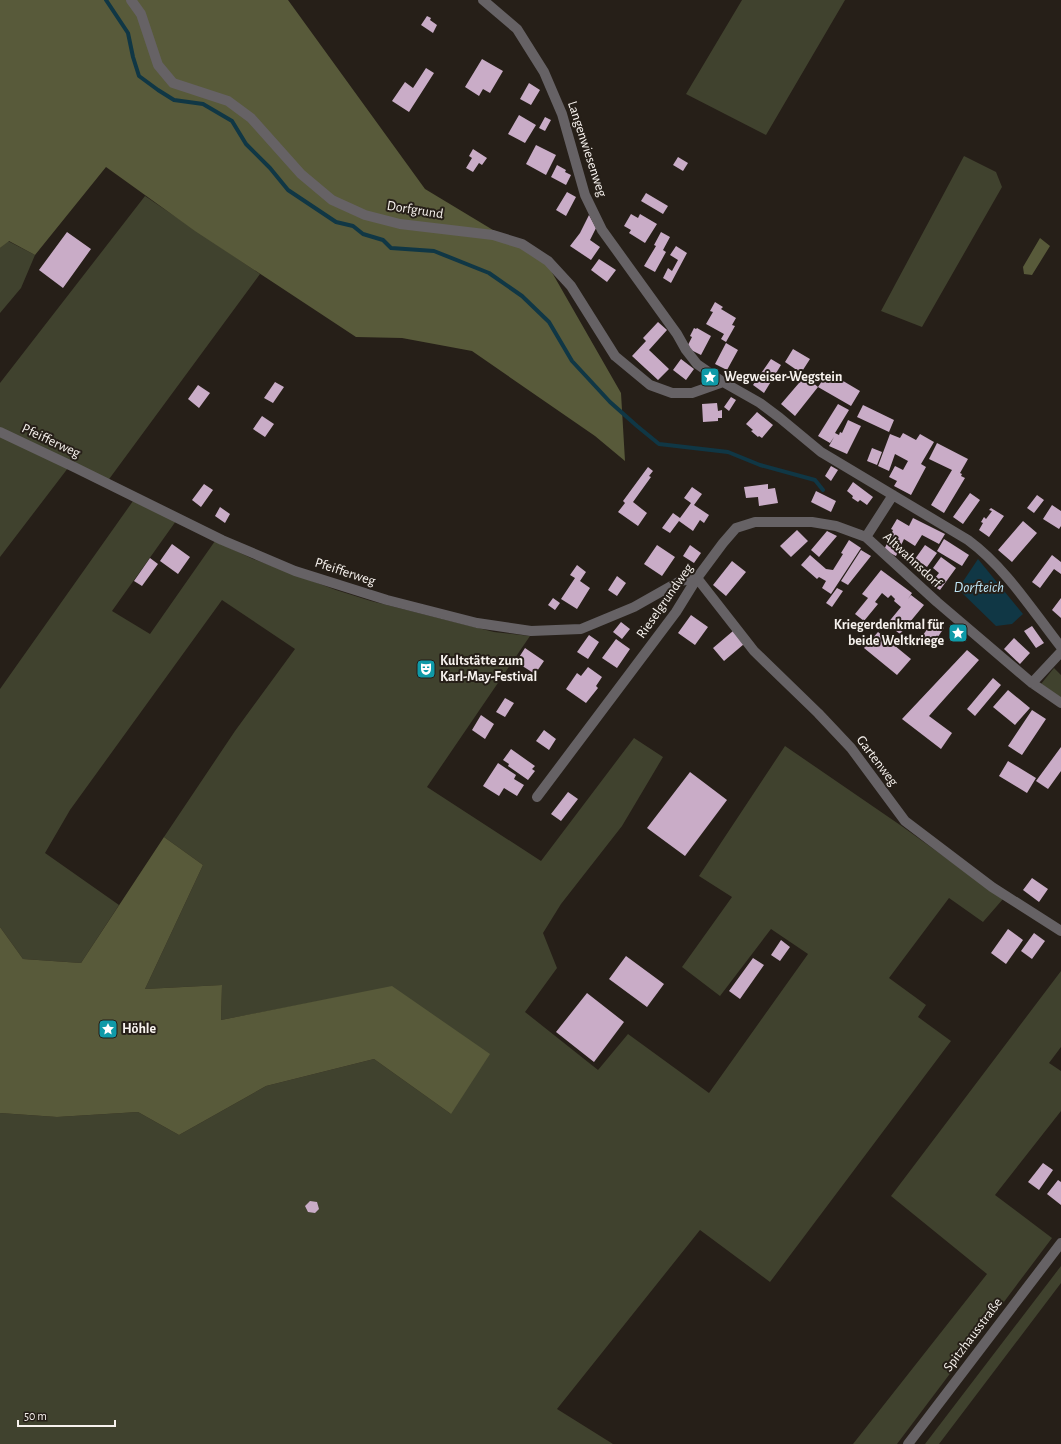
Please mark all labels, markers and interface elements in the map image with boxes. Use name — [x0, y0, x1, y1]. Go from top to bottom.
street label: Langenwiesenweg — [565, 99, 609, 199]
street label: Dorfgrund — [386, 199, 444, 221]
place icon: Wegweiser-Wegstein — [699, 366, 721, 388]
place label: Wegweiser-Wegstein — [724, 370, 842, 384]
street label: Pfeifferweg — [20, 421, 83, 461]
street label: Altwahnsdorf — [880, 530, 944, 591]
street label: Pfeifferweg — [313, 556, 377, 588]
street label: Rieselgrundweg — [634, 561, 696, 641]
water label: Dorfteich — [954, 580, 1004, 595]
place label: Kriegerdenkmal für beide Weltkriege — [834, 618, 944, 648]
place icon: Kriegerdenkmal für beide Weltkriege — [947, 622, 969, 644]
place label: Kultstätte zum Karl-May-Festival — [440, 654, 537, 684]
theatre icon: Kultstätte zum Karl-May-Festival — [415, 658, 437, 680]
street label: Gartenweg — [854, 733, 901, 789]
place icon: Höhle — [97, 1018, 119, 1040]
place label: Höhle — [122, 1022, 157, 1036]
street label: Spitzhausstraße — [941, 1296, 1005, 1374]
scale bar — [18, 1402, 115, 1428]
text: 50 m — [24, 1410, 47, 1422]

